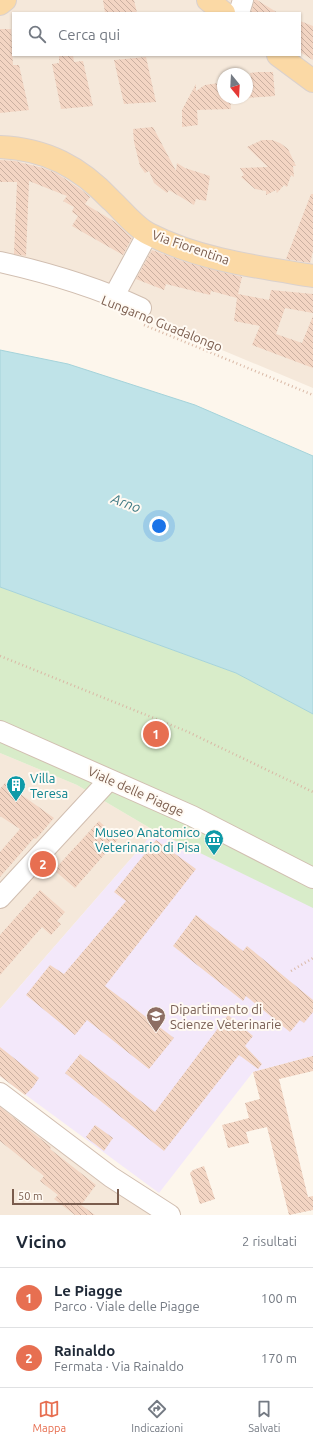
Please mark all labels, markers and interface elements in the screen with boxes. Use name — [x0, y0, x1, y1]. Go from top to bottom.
search box — [12, 12, 301, 56]
icon: search — [26, 23, 48, 45]
text: Cerca qui — [58, 26, 120, 43]
north arrow — [217, 68, 253, 104]
street label: Via Fiorentina — [150, 227, 232, 267]
street label: Lungarno Guadalongo — [100, 292, 224, 354]
water label: Arno — [108, 490, 143, 516]
your location — [149, 516, 169, 536]
pin: 1 — [143, 719, 169, 749]
street label: Viale delle Piagge — [86, 764, 186, 818]
place label: Villa Teresa — [30, 771, 68, 800]
building icon: Villa Teresa — [5, 774, 27, 802]
place label: Museo Anatomico Veterinario di Pisa — [95, 825, 200, 854]
museum icon: Museo Anatomico Veterinario di Pisa — [203, 828, 225, 856]
pin: 2 — [30, 849, 56, 879]
place label: Dipartimento di Scienze Veterinarie — [170, 1002, 281, 1031]
school or university icon: Dipartimento di Scienze Veterinarie — [145, 1005, 167, 1033]
scale bar — [12, 1187, 119, 1206]
text: 50 m — [18, 1190, 42, 1202]
text: Vicino — [16, 1232, 66, 1251]
text: 2 risultati — [242, 1234, 297, 1248]
text: Le Piagge — [54, 1282, 123, 1299]
text: 1 — [25, 1291, 33, 1305]
text: 100 m — [261, 1291, 297, 1305]
text: Parco · Viale delle Piagge — [54, 1299, 200, 1313]
text: Rainaldo — [54, 1342, 115, 1359]
text: 2 — [25, 1351, 33, 1365]
text: 170 m — [261, 1351, 297, 1365]
text: Fermata · Via Rainaldo — [54, 1359, 184, 1373]
tab: Mappa — [32, 1398, 66, 1434]
tab: Indicazioni — [131, 1398, 183, 1434]
tab: Salvati — [248, 1398, 281, 1434]

